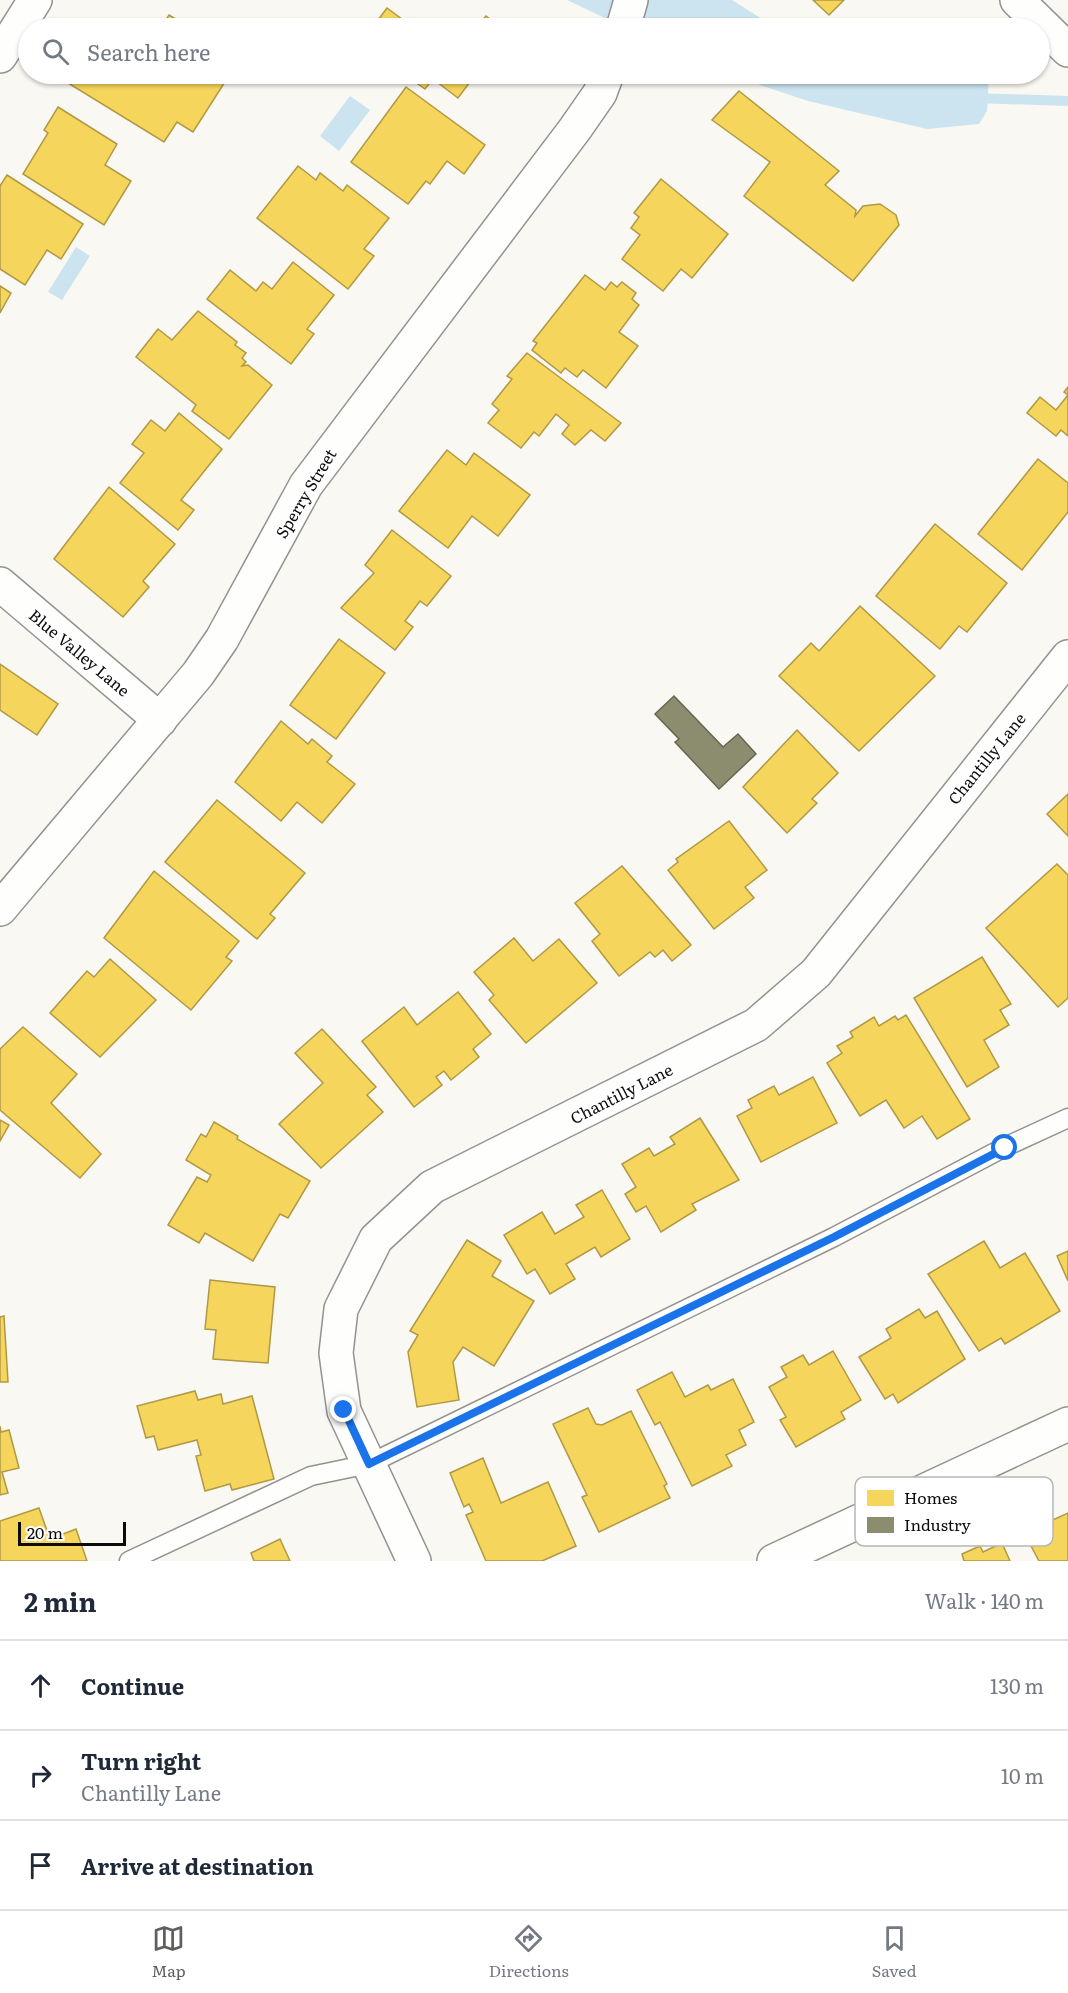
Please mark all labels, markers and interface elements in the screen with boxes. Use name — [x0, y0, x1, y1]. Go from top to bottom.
search box — [18, 18, 1050, 84]
icon: search — [39, 35, 72, 68]
text: Search here — [87, 35, 210, 68]
street label: Sperry Street — [269, 443, 342, 542]
street label: Blue Valley Lane — [24, 603, 136, 701]
street label: Chantilly Lane — [941, 707, 1031, 809]
street label: Chantilly Lane — [566, 1057, 676, 1129]
route start — [991, 1134, 1017, 1160]
route end — [330, 1396, 356, 1422]
legend — [855, 1477, 1053, 1546]
text: Homes — [904, 1485, 957, 1509]
text: Industry — [904, 1512, 972, 1536]
scale bar — [18, 1519, 126, 1546]
text: 20 m — [27, 1520, 63, 1544]
text: 2 min — [24, 1581, 97, 1620]
text: Walk · 140 m — [925, 1585, 1044, 1615]
icon: ahead — [24, 1669, 57, 1702]
text: Continue — [81, 1669, 184, 1702]
text: 130 m — [990, 1670, 1044, 1700]
text: Turn right — [81, 1744, 201, 1777]
icon: right — [24, 1759, 57, 1792]
text: 10 m — [1001, 1760, 1044, 1790]
text: Chantilly Lane — [81, 1777, 221, 1807]
icon: arrive — [24, 1849, 57, 1882]
text: Arrive at destination — [81, 1849, 314, 1882]
tab: Map — [152, 1922, 186, 1982]
tab: Directions — [489, 1922, 569, 1982]
tab: Saved — [872, 1922, 916, 1982]

